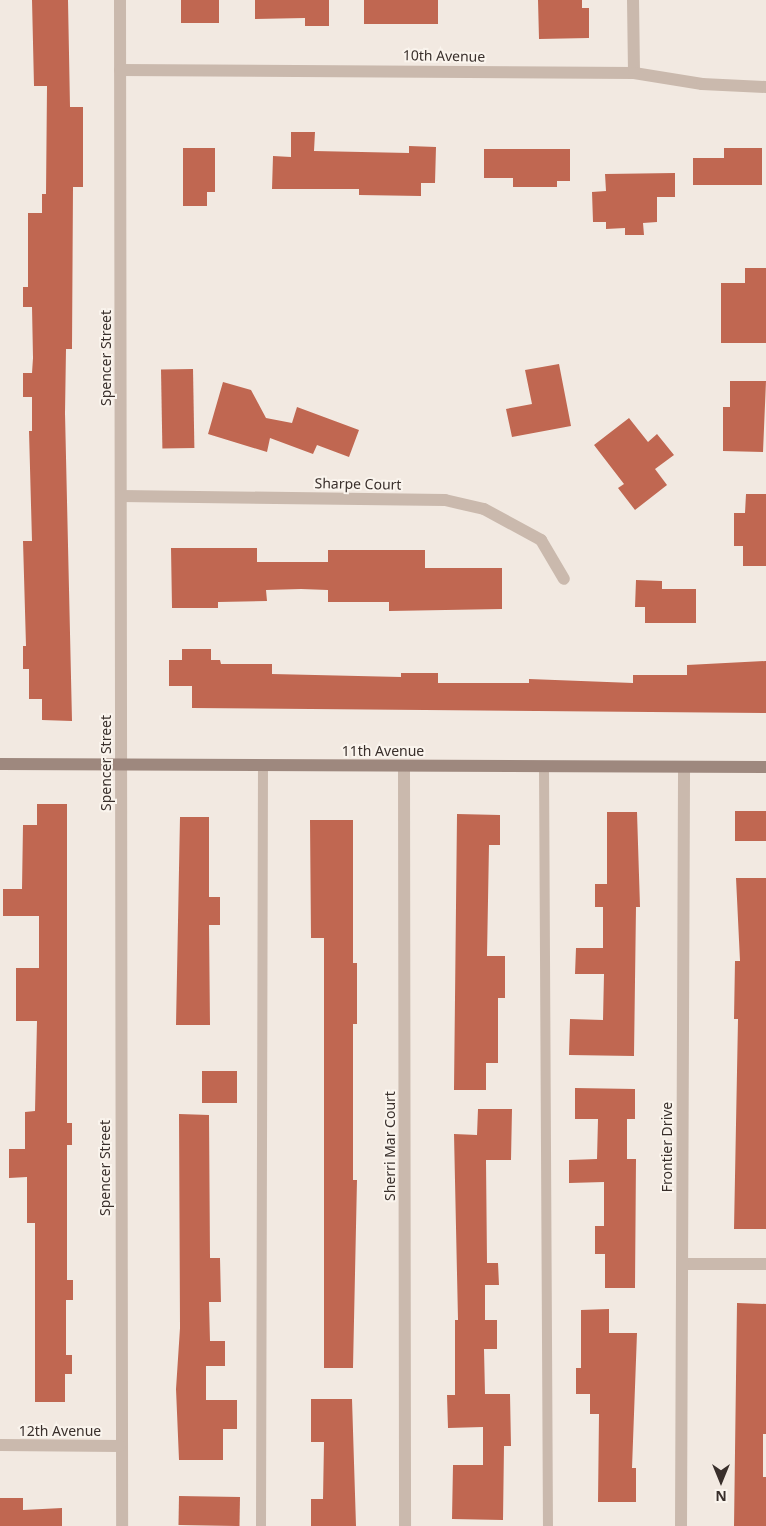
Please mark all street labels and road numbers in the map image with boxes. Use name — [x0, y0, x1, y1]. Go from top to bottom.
street label: 10th Avenue — [403, 47, 485, 65]
street label: Spencer Street — [98, 310, 114, 406]
street label: Sharpe Court — [314, 475, 402, 493]
street label: Spencer Street — [98, 715, 114, 811]
street label: 11th Avenue — [342, 743, 424, 759]
street label: Sherri Mar Court — [382, 1091, 398, 1201]
street label: Frontier Drive — [659, 1102, 675, 1192]
street label: Spencer Street — [97, 1120, 113, 1216]
street label: 12th Avenue — [19, 1423, 101, 1439]

